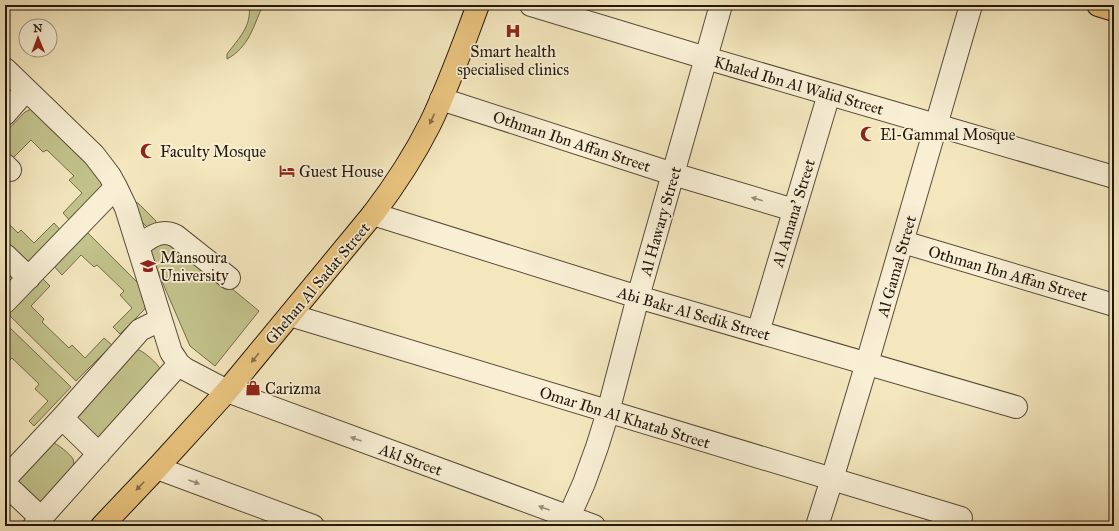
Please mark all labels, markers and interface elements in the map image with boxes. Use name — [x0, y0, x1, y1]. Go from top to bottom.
north arrow — [18, 18, 58, 58]
text: N — [33, 22, 43, 35]
hospital icon: Smart health specialised clinics — [504, 22, 522, 40]
place label: Smart health specialised clinics — [457, 42, 569, 79]
street label: Khaled Ibn Al Walid Street — [712, 52, 886, 119]
street label: Othman Ibn Affan Street — [491, 107, 653, 176]
one-way arrow — [429, 113, 435, 125]
mosque icon: El-Gammal Mosque — [859, 125, 877, 143]
place label: El-Gammal Mosque — [880, 125, 1016, 145]
mosque icon: Faculty Mosque — [139, 142, 157, 160]
place label: Faculty Mosque — [160, 142, 266, 162]
street label: Al Amana' Street — [768, 156, 819, 270]
hotel icon: Guest House — [278, 162, 296, 180]
place label: Guest House — [299, 162, 384, 181]
street label: Al Hawary Street — [636, 164, 685, 279]
one-way arrow — [751, 196, 763, 202]
street label: Al Gamal Street — [873, 213, 920, 320]
street label: Ghehan Al Sadat Street — [261, 218, 374, 348]
street label: Othman Ibn Affan Street — [926, 242, 1090, 305]
place label: Mansoura University — [160, 248, 229, 285]
school or university icon: Mansoura University — [139, 257, 157, 275]
street label: Abi Bakr Al Sedik Street — [614, 282, 773, 344]
one-way arrow — [250, 352, 259, 363]
shop icon: Carizma — [244, 379, 262, 397]
place label: Carizma — [265, 379, 321, 398]
street label: Omar Ibn Al Khatab Street — [537, 382, 713, 453]
one-way arrow — [350, 435, 362, 441]
street label: Akl Street — [376, 439, 445, 480]
one-way arrow — [188, 479, 200, 485]
one-way arrow — [136, 481, 145, 491]
one-way arrow — [538, 504, 550, 510]

